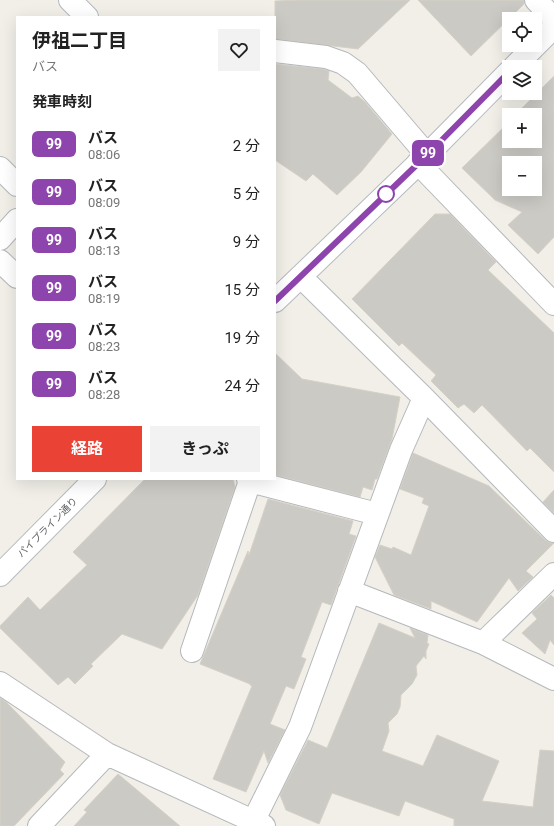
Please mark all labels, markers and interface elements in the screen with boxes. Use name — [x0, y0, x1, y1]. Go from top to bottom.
map controls — [502, 12, 542, 196]
button: locate — [502, 12, 542, 52]
text: 伊祖二丁目 — [32, 29, 127, 52]
button: heart — [218, 29, 260, 71]
text: バス — [32, 59, 58, 74]
button: layers — [502, 60, 542, 100]
text: 発車時刻 — [32, 93, 92, 111]
button: + — [502, 108, 542, 148]
text: バス — [88, 129, 118, 147]
text: 99 — [46, 136, 62, 152]
text: 2 分 — [233, 137, 260, 155]
line badge: 99 — [410, 140, 446, 166]
text: 99 — [420, 145, 436, 161]
text: 08:06 — [88, 147, 120, 162]
button: − — [502, 156, 542, 196]
text: バス — [88, 177, 118, 195]
text: 99 — [46, 184, 62, 200]
text: 5 分 — [233, 185, 260, 203]
unlabelled marker — [377, 185, 395, 203]
text: 08:09 — [88, 195, 120, 210]
text: バス — [88, 225, 118, 243]
text: 99 — [46, 232, 62, 248]
text: 9 分 — [233, 233, 260, 251]
text: 08:13 — [88, 243, 120, 258]
text: バス — [88, 273, 118, 291]
text: 99 — [46, 280, 62, 296]
text: 15 分 — [224, 281, 260, 299]
text: 08:19 — [88, 291, 120, 306]
text: バス — [88, 321, 118, 339]
text: 99 — [46, 328, 62, 344]
text: 19 分 — [224, 329, 260, 347]
text: 08:23 — [88, 339, 120, 354]
text: バス — [88, 369, 118, 387]
text: 99 — [46, 376, 62, 392]
text: 24 分 — [224, 377, 260, 395]
text: 08:28 — [88, 387, 120, 402]
button: 経路 — [32, 426, 142, 472]
button: きっぷ — [150, 426, 260, 472]
street label: パイプライン通り — [15, 495, 80, 560]

